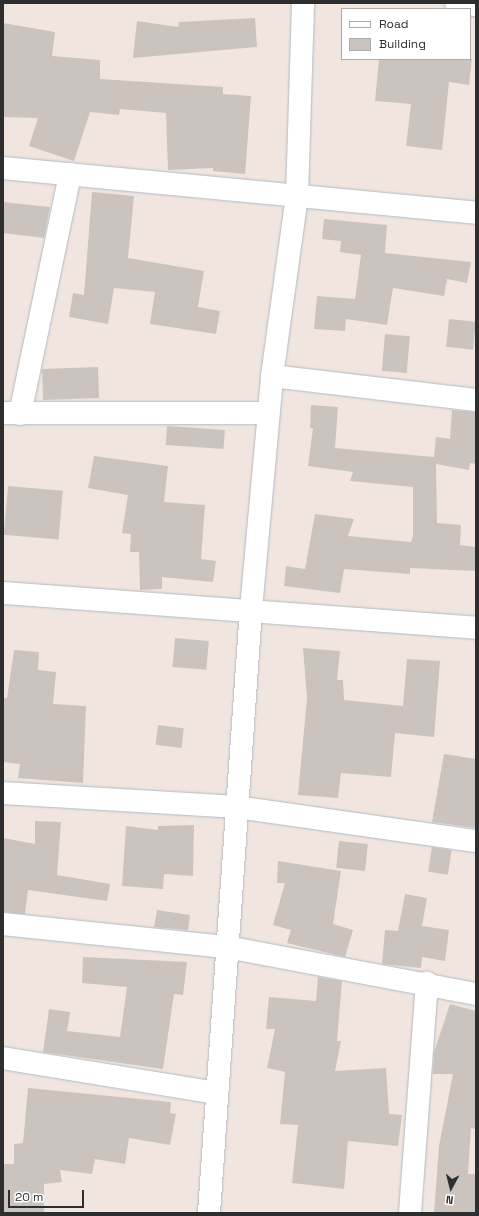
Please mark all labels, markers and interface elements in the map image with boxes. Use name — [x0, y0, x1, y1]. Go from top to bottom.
legend — [341, 8, 471, 60]
text: Road — [379, 16, 408, 32]
text: Building — [379, 36, 426, 52]
north arrow — [431, 1168, 471, 1208]
scale bar — [10, 1182, 86, 1208]
text: 20 m — [15, 1189, 43, 1205]
text: N — [445, 1193, 454, 1207]

